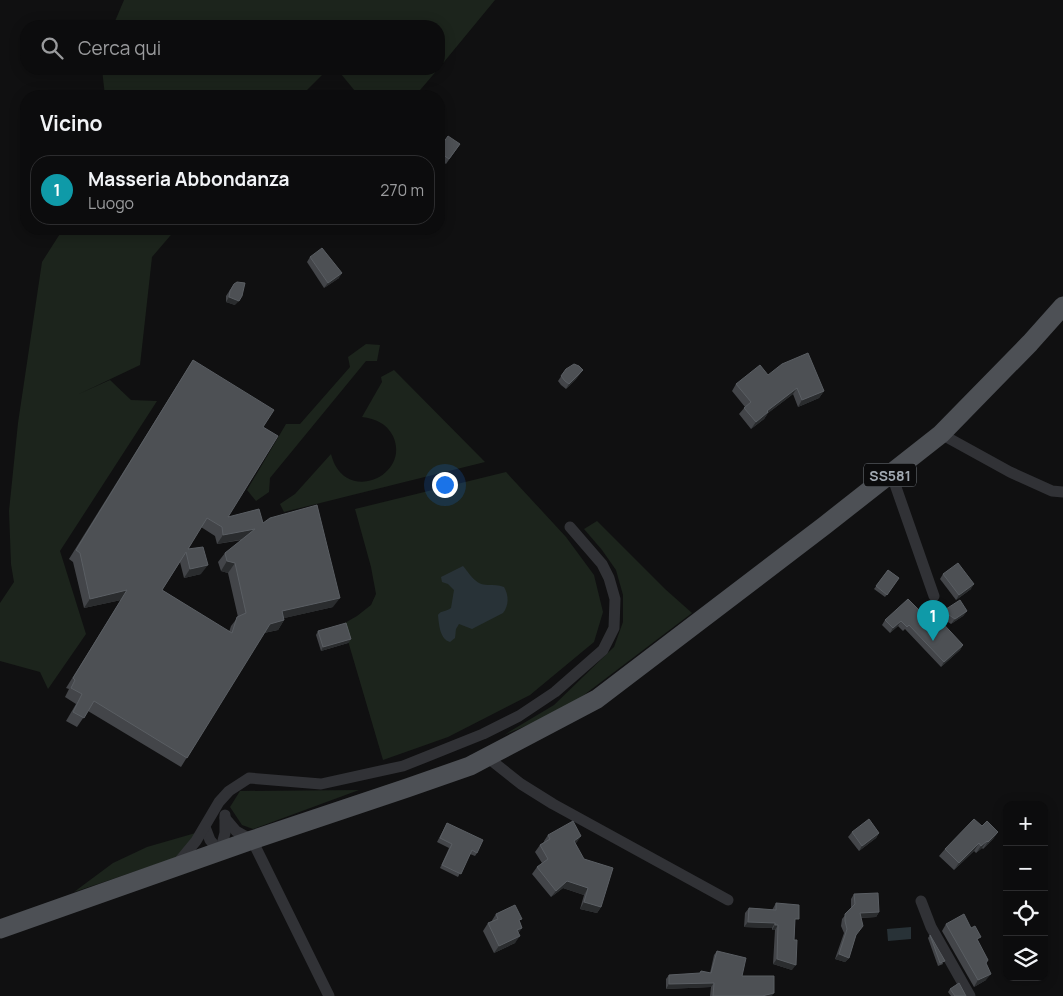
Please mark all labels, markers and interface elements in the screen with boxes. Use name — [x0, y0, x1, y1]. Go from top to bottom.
search box — [20, 20, 445, 75]
icon: search — [38, 34, 66, 62]
text: Cerca qui — [78, 35, 161, 61]
text: Vicino — [40, 109, 103, 137]
text: Masseria Abbondanza — [88, 166, 290, 192]
text: 1 — [53, 179, 61, 201]
text: 270 m — [380, 179, 424, 201]
text: Luogo — [88, 192, 134, 214]
road number: SS581 — [864, 464, 916, 486]
your location — [432, 472, 458, 498]
pin: 1 — [917, 600, 949, 641]
map controls — [1003, 801, 1048, 981]
button: + — [1003, 801, 1048, 846]
button: − — [1003, 846, 1048, 891]
button: locate — [1003, 891, 1048, 936]
button: layers — [1003, 936, 1048, 981]

